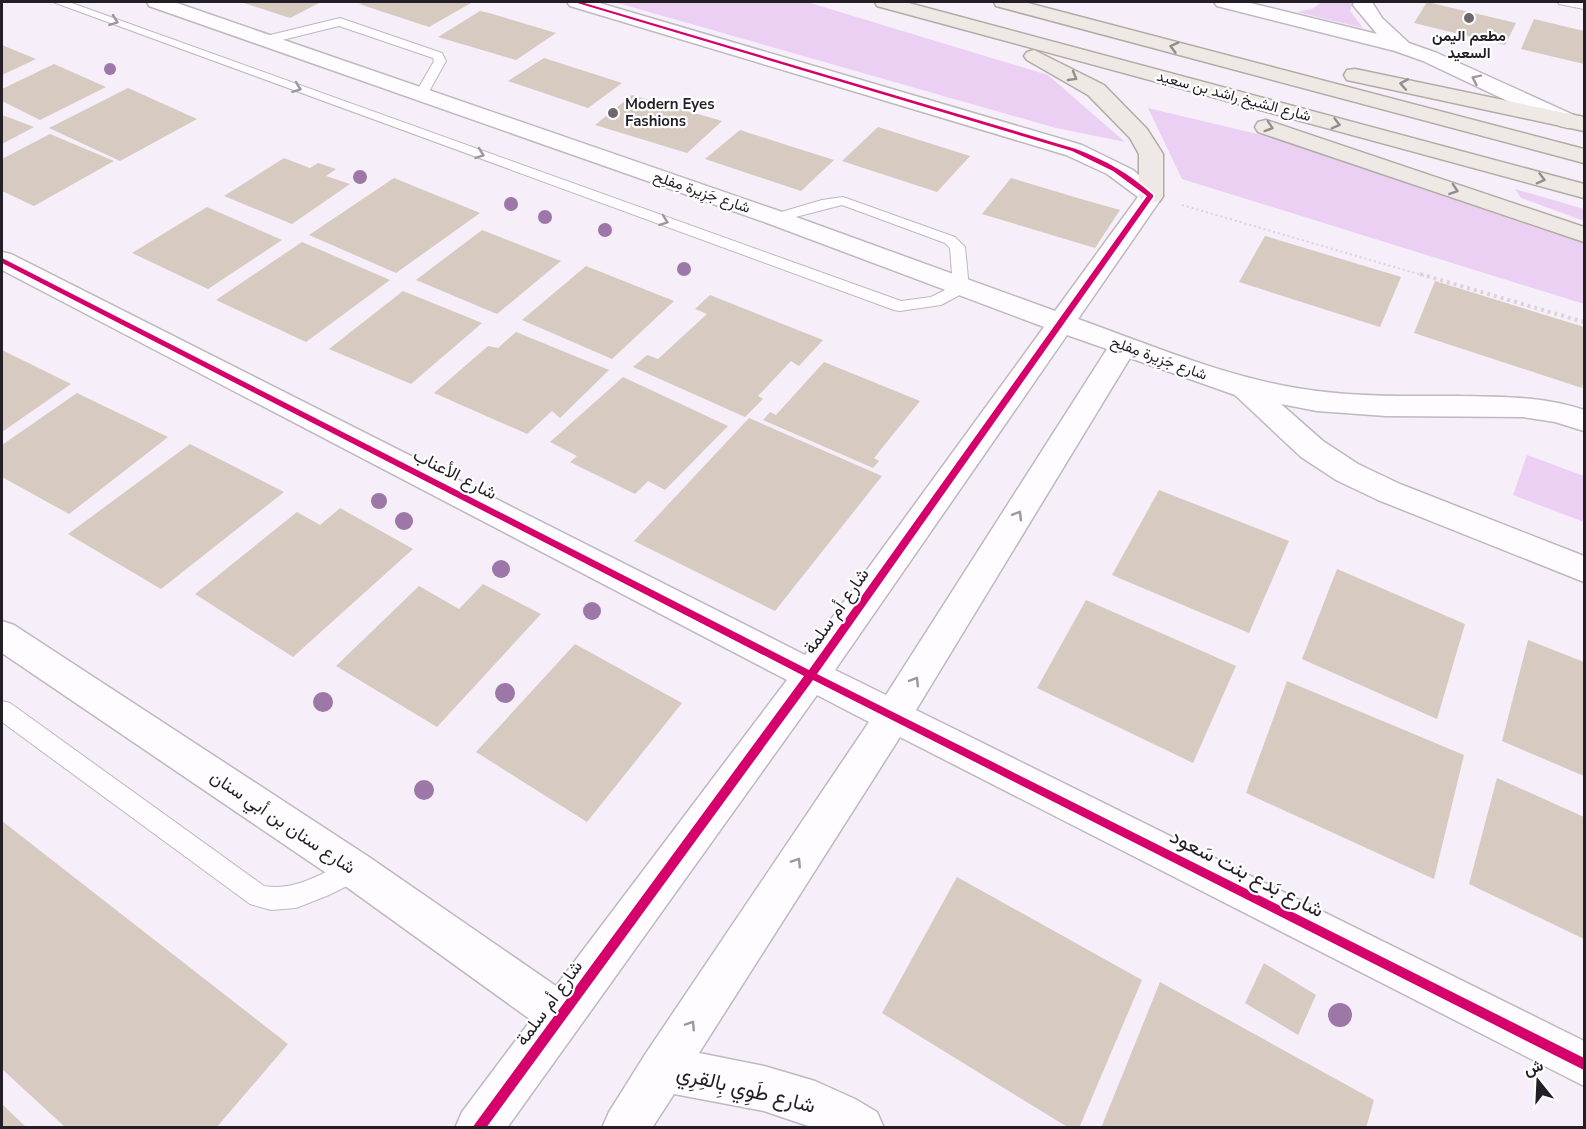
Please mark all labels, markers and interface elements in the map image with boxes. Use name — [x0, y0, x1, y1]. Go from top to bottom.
marker: مطعم اليمن السعيد — [1462, 11, 1476, 25]
one-way arrow — [108, 14, 119, 27]
place label: مطعم اليمن السعيد — [1432, 26, 1506, 63]
one-way arrow — [1169, 42, 1180, 54]
street label: شارع الشيخ راشد بن سعيد — [1154, 66, 1314, 127]
one-way arrow — [1067, 69, 1077, 81]
one-way arrow — [1472, 75, 1483, 87]
one-way arrow — [1400, 78, 1410, 91]
one-way arrow — [291, 80, 302, 93]
place label: Modern Eyes Fashions — [625, 94, 715, 131]
marker: Modern Eyes Fashions — [606, 106, 620, 120]
one-way arrow — [1331, 117, 1341, 129]
one-way arrow — [1263, 120, 1274, 133]
one-way arrow — [475, 147, 485, 160]
street label: شارع جَزِيرة مِفلِح — [650, 166, 753, 220]
one-way arrow — [1535, 172, 1546, 184]
one-way arrow — [1448, 182, 1459, 195]
one-way arrow — [658, 213, 669, 226]
street label: شارع جَزِيرة مِفلِح — [1108, 331, 1210, 386]
street label: شارع الأعناب — [409, 443, 501, 505]
one-way arrow — [1010, 511, 1022, 521]
street label: شارع أم سلمة — [798, 563, 874, 659]
one-way arrow — [908, 677, 920, 687]
street label: شارع سنان بن أبي سنان — [204, 764, 360, 882]
street label: شارع بَدع بنت سَعود — [1165, 822, 1329, 924]
one-way arrow — [790, 858, 802, 868]
street label: شارع أم سلمة — [510, 956, 588, 1050]
one-way arrow — [683, 1021, 695, 1031]
north arrow — [1508, 1051, 1568, 1111]
text: ش — [1521, 1054, 1546, 1081]
street label: شارع طَوِي بِالقِرِي — [673, 1058, 818, 1123]

